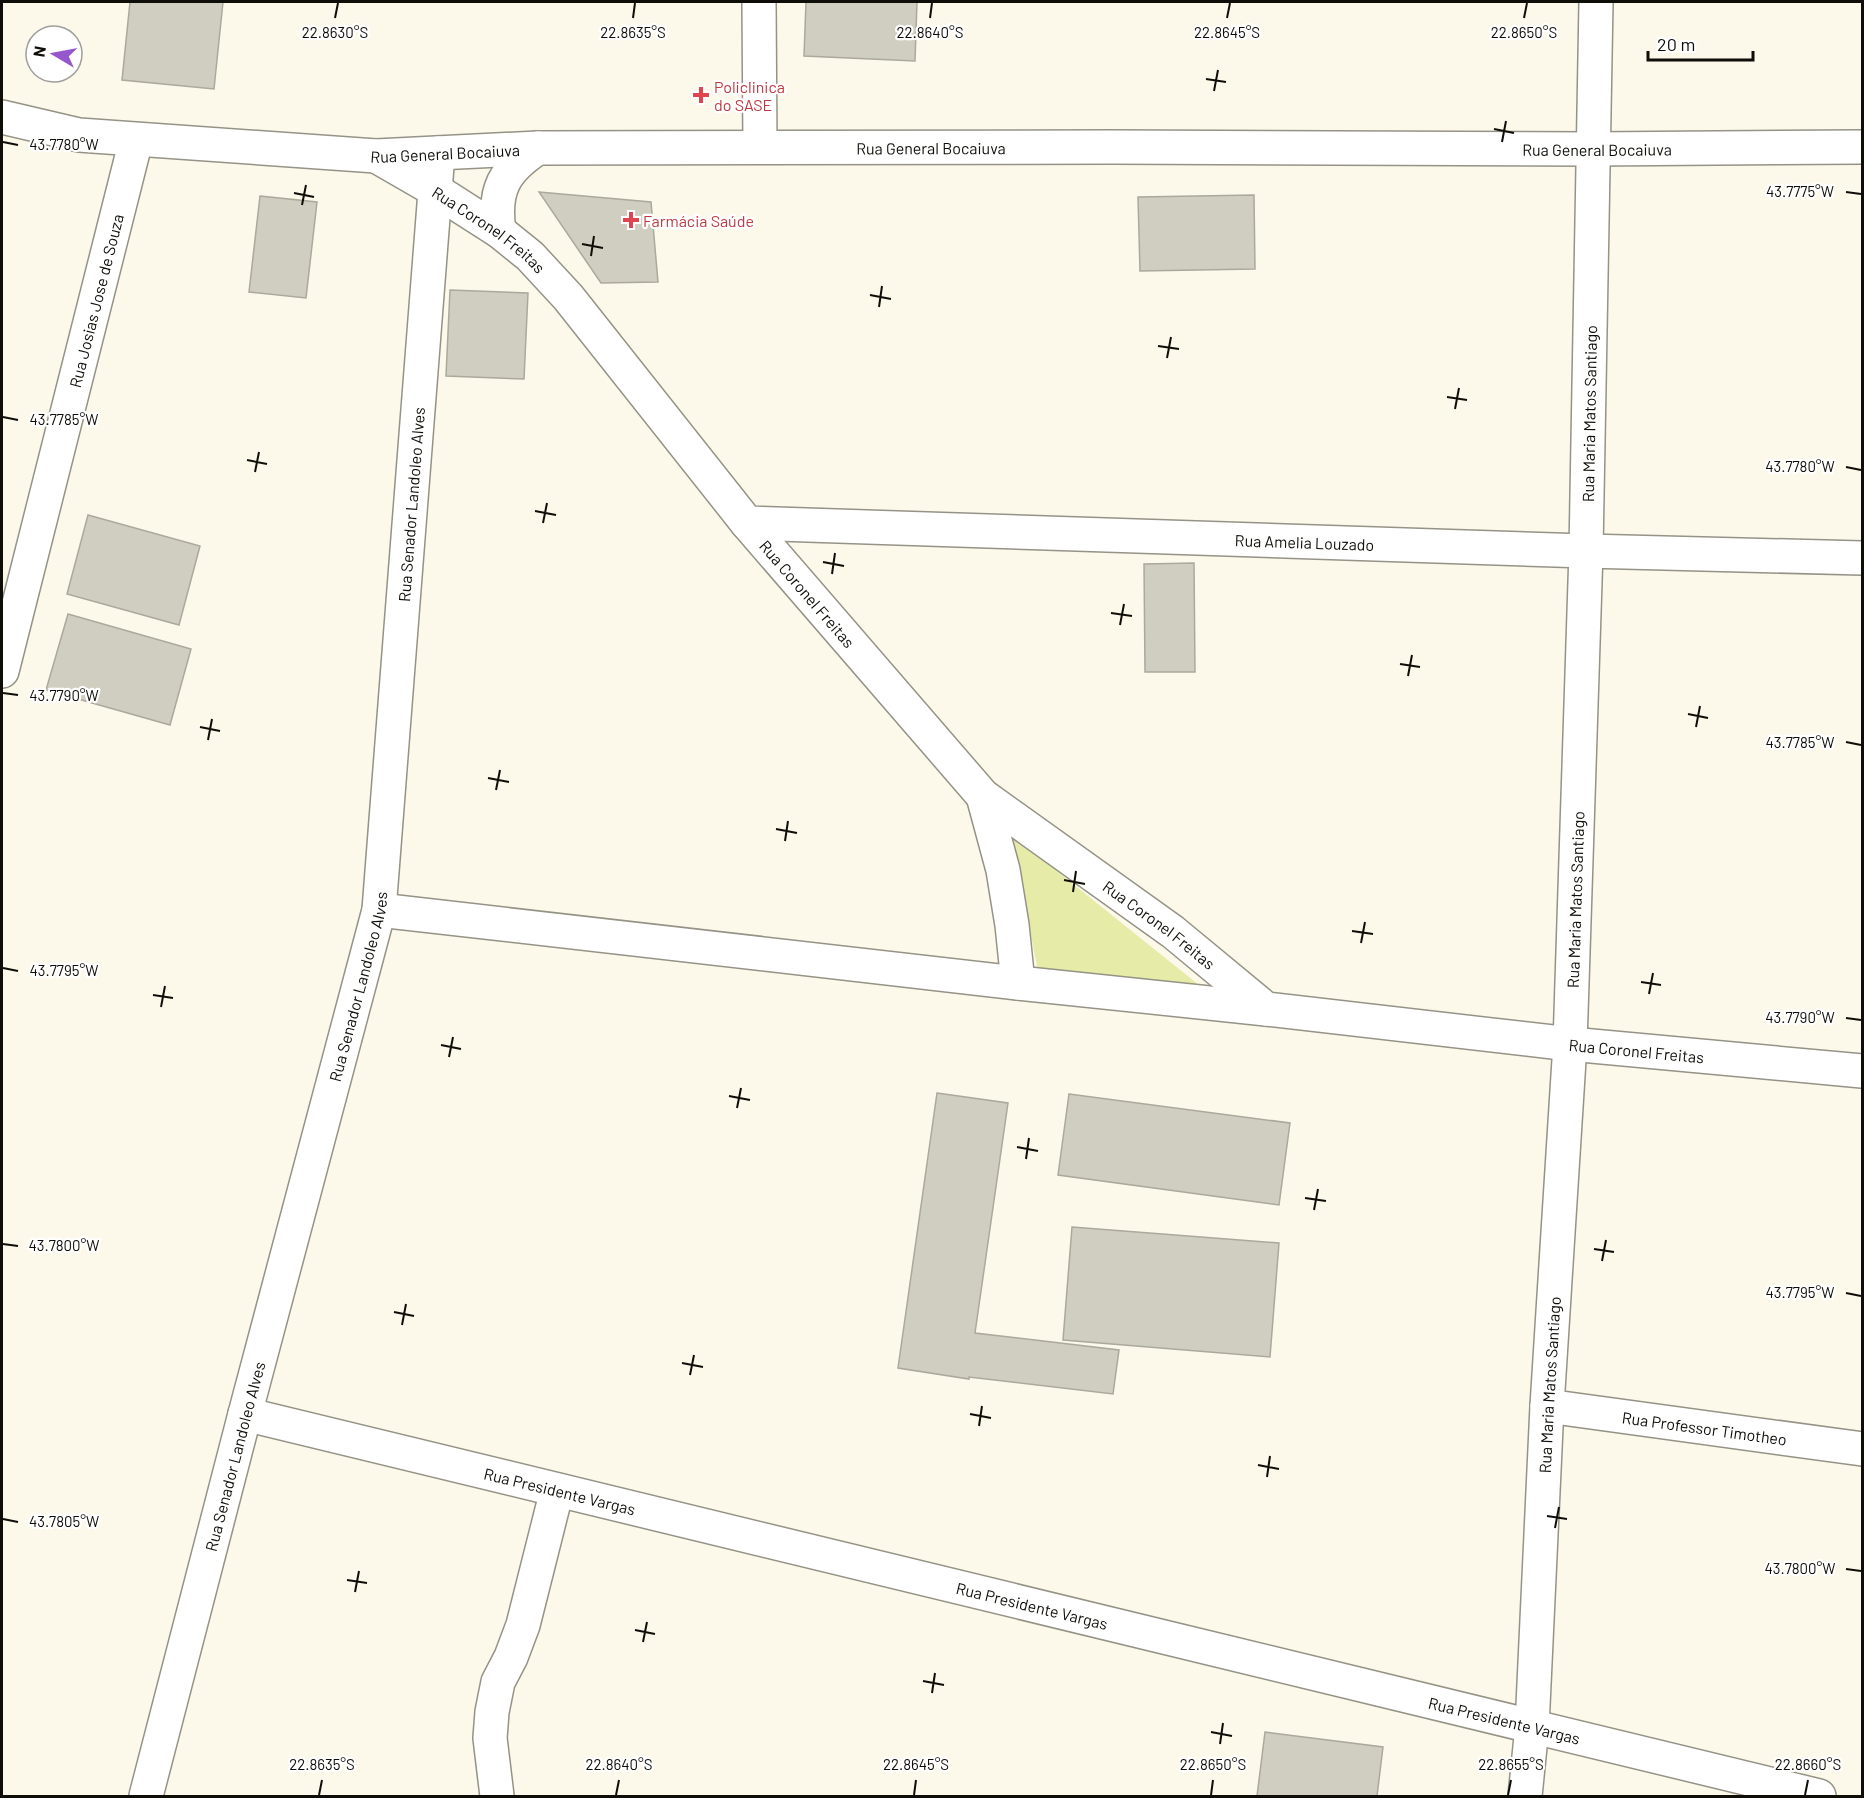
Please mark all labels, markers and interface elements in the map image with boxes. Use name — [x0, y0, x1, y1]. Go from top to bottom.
text: 22.8630°S — [302, 23, 368, 41]
text: 22.8635°S — [600, 23, 666, 41]
text: 22.8640°S — [896, 23, 964, 41]
text: 22.8645°S — [1194, 23, 1260, 41]
text: 22.8650°S — [1491, 23, 1557, 41]
north arrow — [24, 24, 84, 84]
scale bar — [1648, 24, 1753, 62]
text: 20 m — [1657, 33, 1695, 55]
text: N — [28, 44, 49, 58]
place label: Policlinica do SASE — [714, 77, 785, 114]
marker: Policlinica do SASE — [692, 86, 710, 104]
text: 43.7780°W — [29, 135, 99, 153]
street label: Rua General Bocaiuva — [856, 138, 1006, 157]
street label: Rua General Bocaiuva — [370, 139, 520, 166]
street label: Rua General Bocaiuva — [1522, 139, 1672, 159]
street label: Rua Coronel Freitas — [429, 182, 550, 276]
text: 43.7775°W — [1766, 182, 1834, 200]
place label: Farmácia Saúde — [643, 211, 754, 230]
street label: Rua Josias Jose de Souza — [64, 212, 127, 389]
marker: Farmácia Saúde — [624, 213, 638, 227]
street label: Rua Maria Matos Santiago — [1577, 325, 1600, 502]
street label: Rua Senador Landoleo Alves — [394, 406, 428, 602]
text: 43.7785°W — [30, 410, 98, 428]
text: 43.7780°W — [1765, 457, 1835, 475]
street label: Rua Amelia Louzado — [1235, 530, 1375, 553]
street label: Rua Coronel Freitas — [756, 536, 859, 651]
text: 43.7790°W — [29, 686, 99, 704]
text: 43.7785°W — [1766, 733, 1834, 751]
street label: Rua Maria Matos Santiago — [1562, 811, 1587, 988]
street label: Rua Coronel Freitas — [1100, 876, 1219, 973]
street label: Rua Senador Landoleo Alves — [324, 891, 390, 1083]
text: 43.7795°W — [30, 961, 98, 979]
text: 43.7790°W — [1765, 1008, 1835, 1026]
street label: Rua Coronel Freitas — [1568, 1034, 1705, 1066]
text: 43.7800°W — [29, 1236, 99, 1254]
text: 43.7795°W — [1766, 1283, 1834, 1301]
street label: Rua Maria Matos Santiago — [1534, 1296, 1563, 1474]
street label: Rua Senador Landoleo Alves — [200, 1359, 268, 1553]
street label: Rua Professor Timotheo — [1621, 1407, 1788, 1448]
street label: Rua Presidente Vargas — [482, 1463, 638, 1518]
text: 43.7805°W — [29, 1512, 99, 1530]
text: 43.7800°W — [1765, 1559, 1835, 1577]
street label: Rua Presidente Vargas — [954, 1577, 1110, 1633]
street label: Rua Presidente Vargas — [1427, 1692, 1582, 1747]
text: 22.8635°S — [289, 1755, 355, 1773]
text: 22.8640°S — [585, 1755, 653, 1773]
text: 22.8645°S — [883, 1755, 949, 1773]
text: 22.8650°S — [1180, 1755, 1246, 1773]
text: 22.8655°S — [1478, 1755, 1544, 1773]
text: 22.8660°S — [1775, 1755, 1841, 1773]

